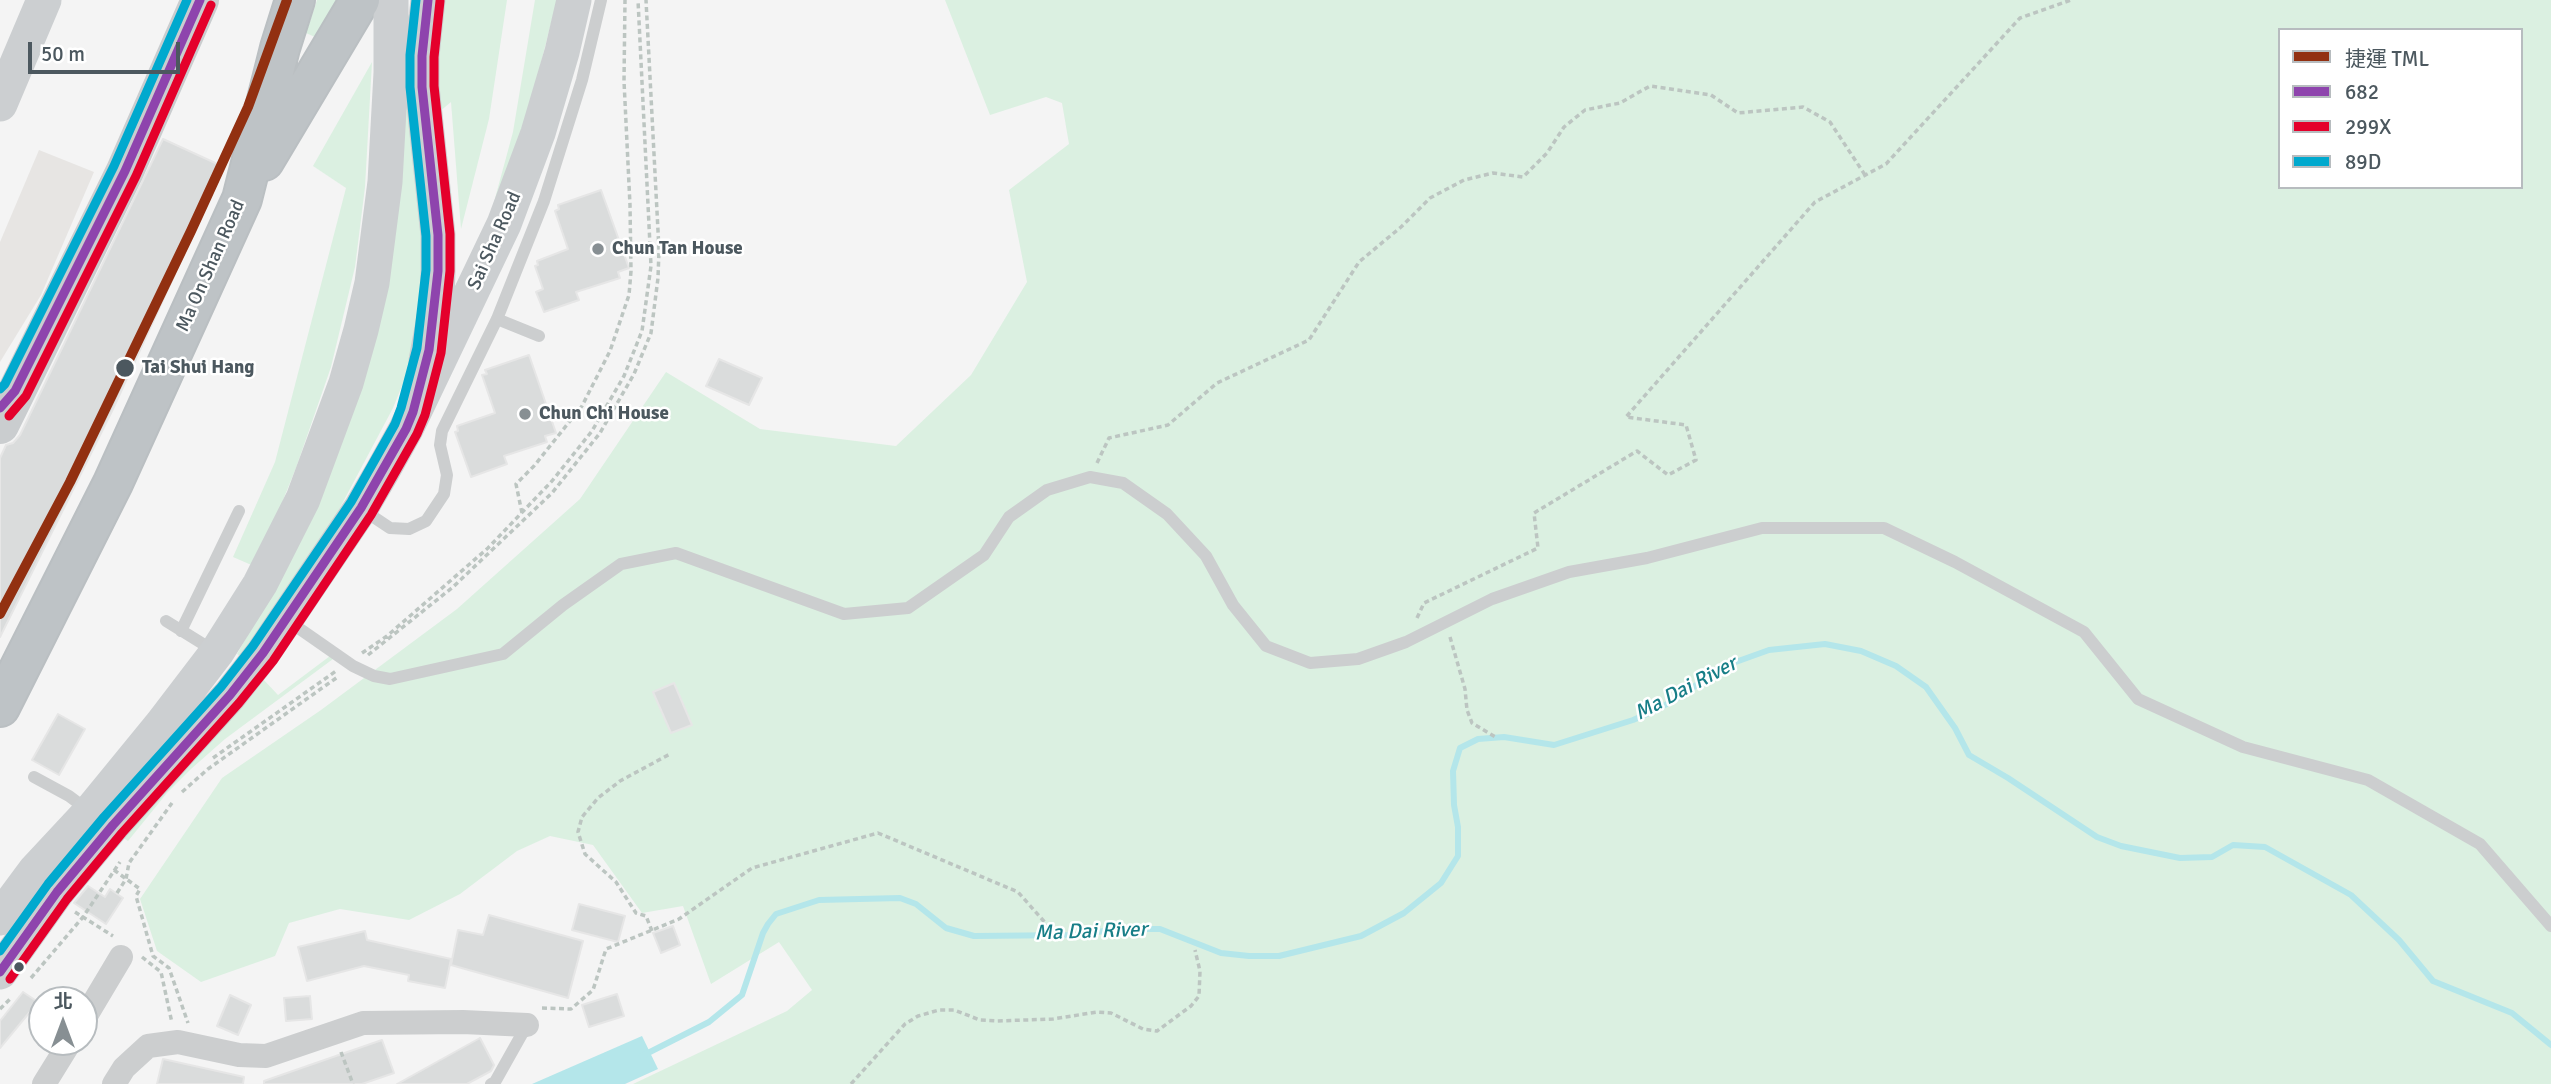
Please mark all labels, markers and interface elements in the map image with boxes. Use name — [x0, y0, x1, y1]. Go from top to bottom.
scale bar — [32, 28, 184, 72]
legend — [2278, 28, 2523, 189]
text: 50 m — [41, 41, 85, 67]
text: 捷運 TML — [2345, 46, 2429, 72]
text: 682 — [2345, 79, 2379, 105]
text: 299X — [2345, 114, 2391, 140]
text: 89D — [2345, 149, 2381, 175]
street label: Sai Sha Road — [463, 188, 527, 294]
street label: Ma On Shan Road — [172, 197, 250, 335]
place label: Chun Tan House — [612, 238, 743, 260]
marker: Chun Tan House — [590, 241, 606, 257]
marker: Tai Shui Hang — [114, 357, 136, 379]
place label: Tai Shui Hang — [142, 357, 255, 379]
place label: Chun Chi House — [539, 403, 669, 425]
marker: Chun Chi House — [517, 406, 533, 422]
water label: Ma Dai River — [1631, 652, 1741, 726]
water label: Ma Dai River — [1034, 917, 1148, 947]
unlabelled marker — [12, 960, 26, 974]
north arrow — [28, 986, 98, 1056]
text: 北 — [53, 990, 73, 1014]

